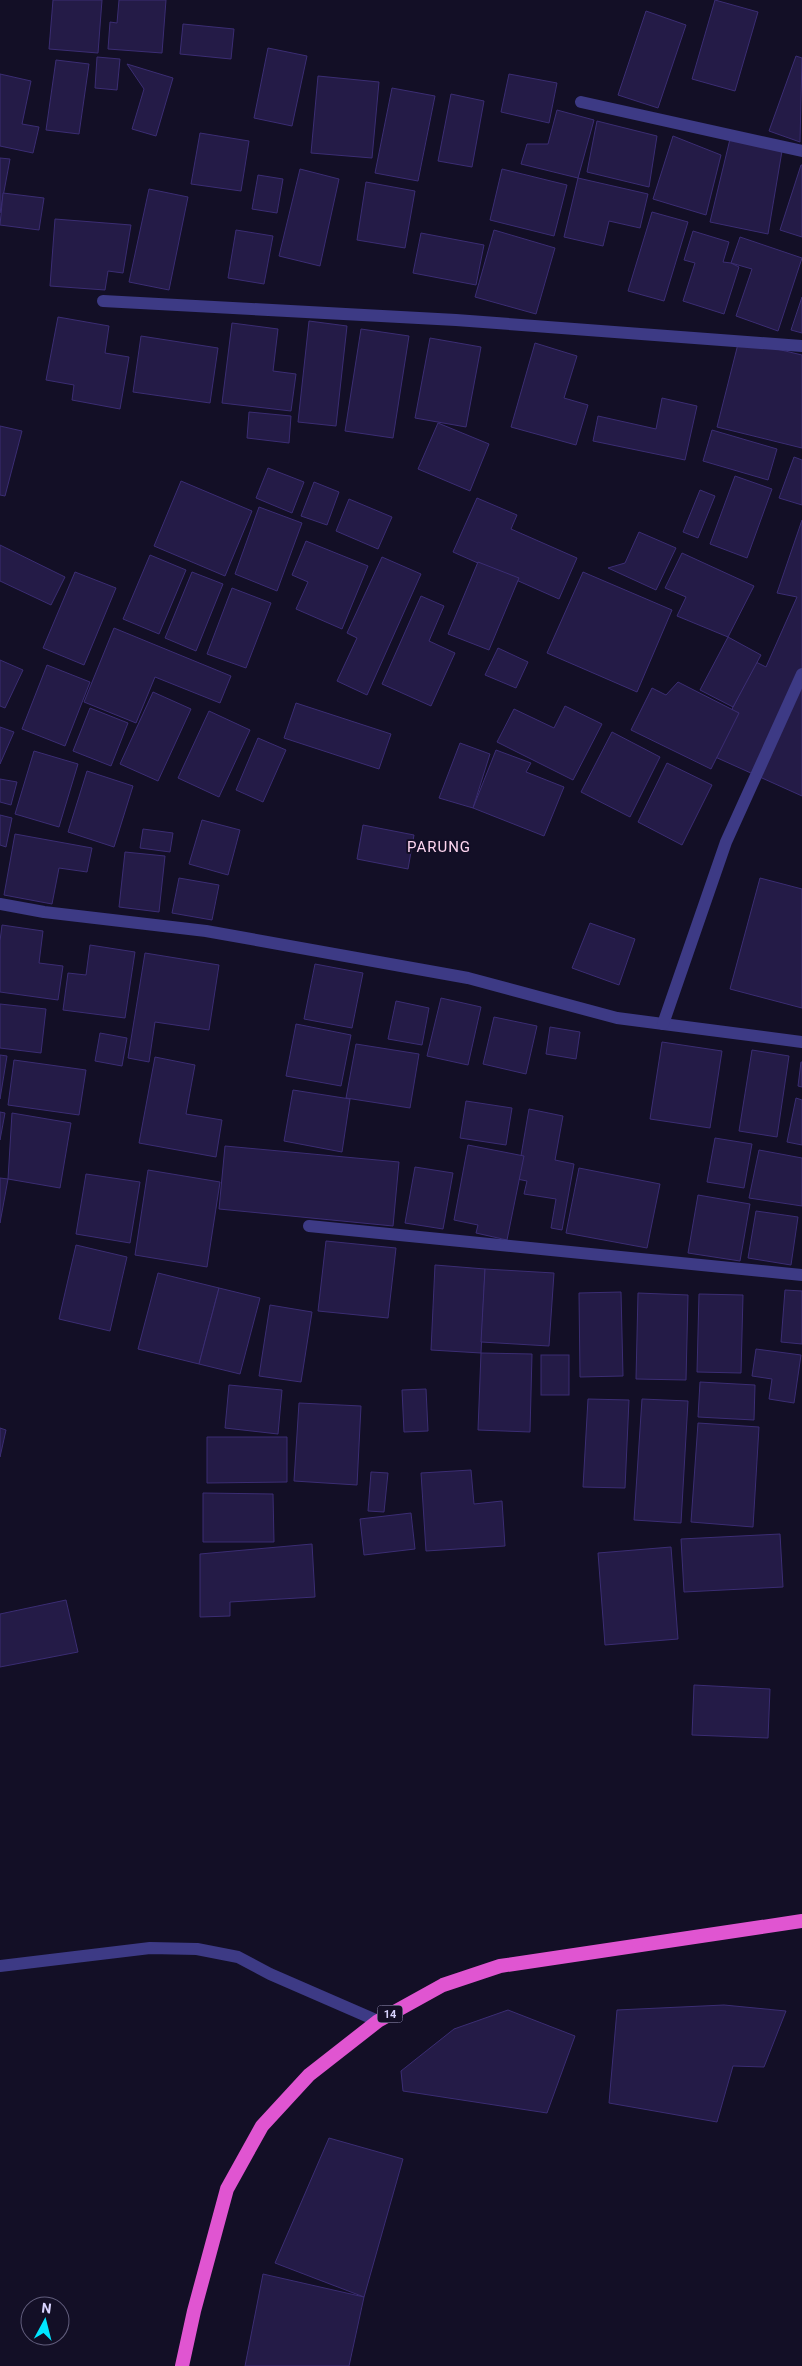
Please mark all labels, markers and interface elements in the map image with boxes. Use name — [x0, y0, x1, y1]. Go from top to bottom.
district label: PARUNG — [407, 838, 471, 856]
road number: 14 — [378, 2006, 402, 2022]
north arrow — [20, 2296, 70, 2346]
text: N — [41, 2300, 52, 2317]

